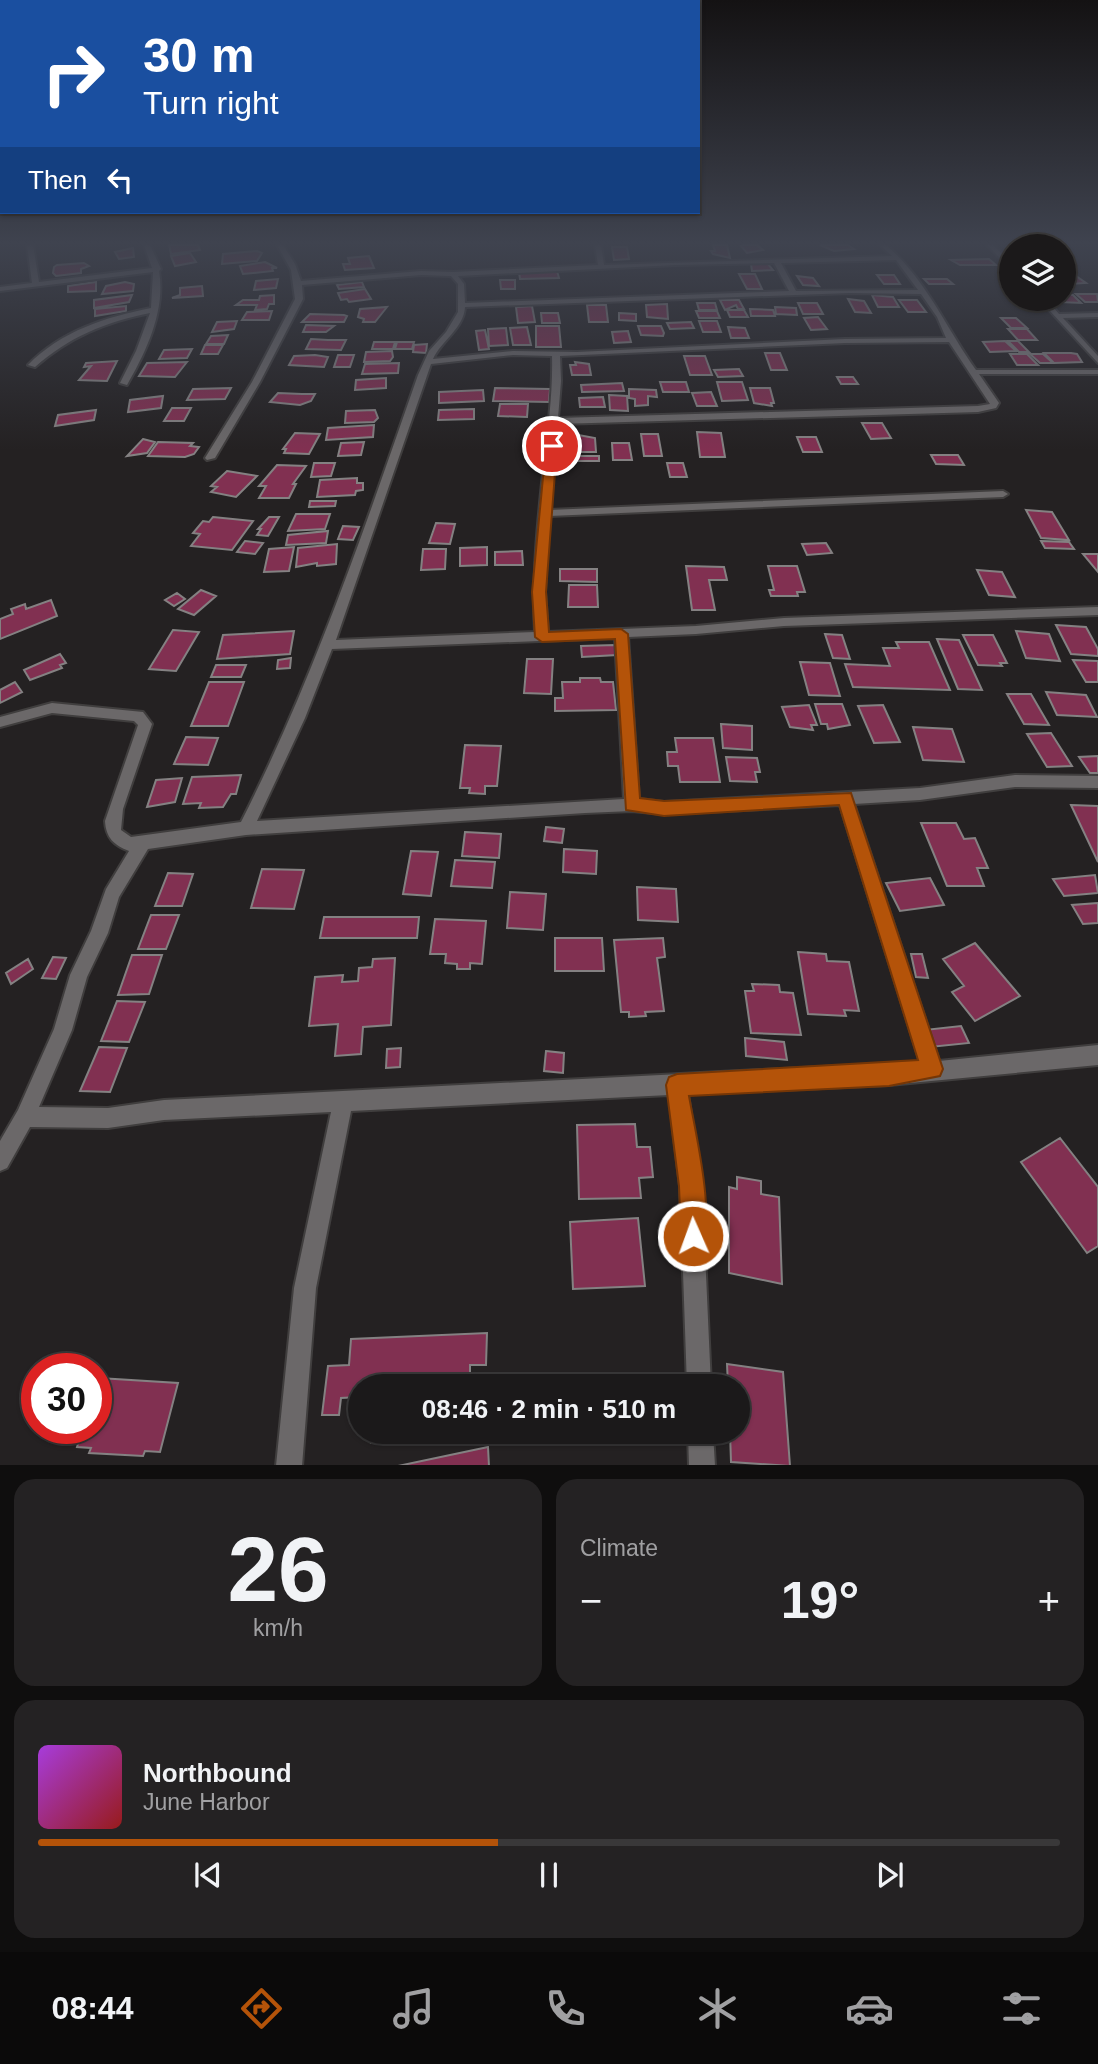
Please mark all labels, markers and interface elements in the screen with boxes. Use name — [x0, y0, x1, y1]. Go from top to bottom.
icon: right — [28, 28, 119, 119]
text: 30 m — [143, 28, 255, 82]
text: Turn right — [143, 85, 279, 121]
icon: left — [101, 161, 139, 199]
text: Then — [28, 165, 87, 195]
map controls — [999, 234, 1076, 311]
button: layers — [999, 234, 1076, 311]
pin — [522, 416, 582, 476]
icon: arrive — [533, 427, 571, 465]
position arrow — [656, 1199, 730, 1273]
speed limit sign: 30 — [21, 1353, 112, 1444]
text: 08:46 · 2 min · 510 m — [422, 1394, 676, 1424]
text: 26 — [227, 1519, 329, 1620]
text: Climate — [580, 1535, 658, 1561]
text: 19° — [781, 1571, 859, 1629]
text: − — [580, 1580, 602, 1622]
text: + — [1038, 1580, 1060, 1622]
text: km/h — [253, 1615, 303, 1641]
text: Northbound — [143, 1758, 292, 1788]
text: June Harbor — [143, 1789, 270, 1815]
icon: previous — [189, 1856, 227, 1894]
icon: pause — [530, 1856, 568, 1894]
icon: next — [871, 1856, 909, 1894]
icon: directions — [237, 1984, 286, 2033]
icon: music — [389, 1984, 438, 2033]
icon: phone — [541, 1984, 590, 2033]
icon: climate — [693, 1984, 742, 2033]
icon: car — [845, 1984, 894, 2033]
icon: filters — [997, 1984, 1046, 2033]
text: 08:44 — [52, 1990, 133, 2026]

